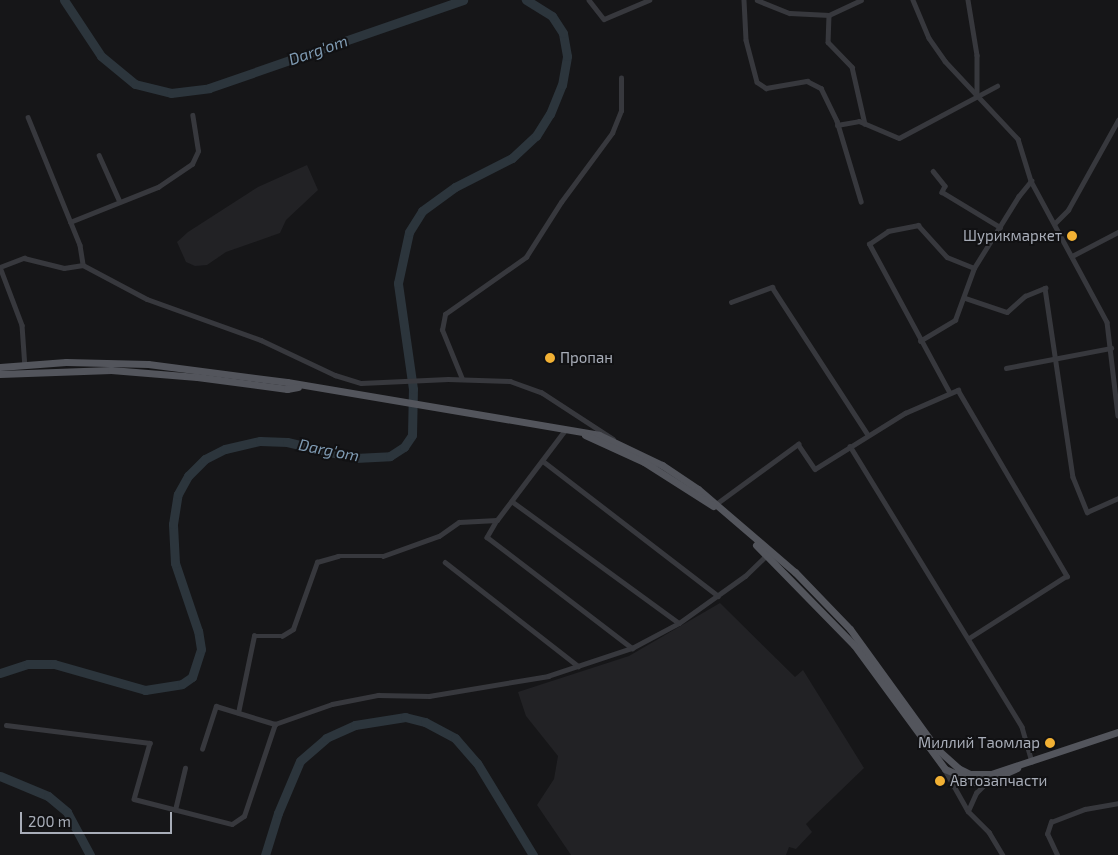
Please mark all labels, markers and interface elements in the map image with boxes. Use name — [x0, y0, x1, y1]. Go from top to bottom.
water label: Darg'om — [286, 31, 350, 69]
place label: Шурикмаркет — [963, 227, 1062, 245]
marker: Шурикмаркет — [1066, 230, 1078, 242]
place label: Пропан — [560, 349, 613, 367]
marker: Пропан — [544, 352, 556, 364]
water label: Darg'om — [297, 435, 361, 465]
place label: Миллий Таомлар — [918, 734, 1040, 752]
marker: Миллий Таомлар — [1044, 737, 1056, 749]
place label: Автозапчасти — [950, 772, 1047, 790]
marker: Автозапчасти — [934, 775, 946, 787]
scale bar — [22, 802, 175, 834]
text: 200 m — [28, 812, 71, 830]

